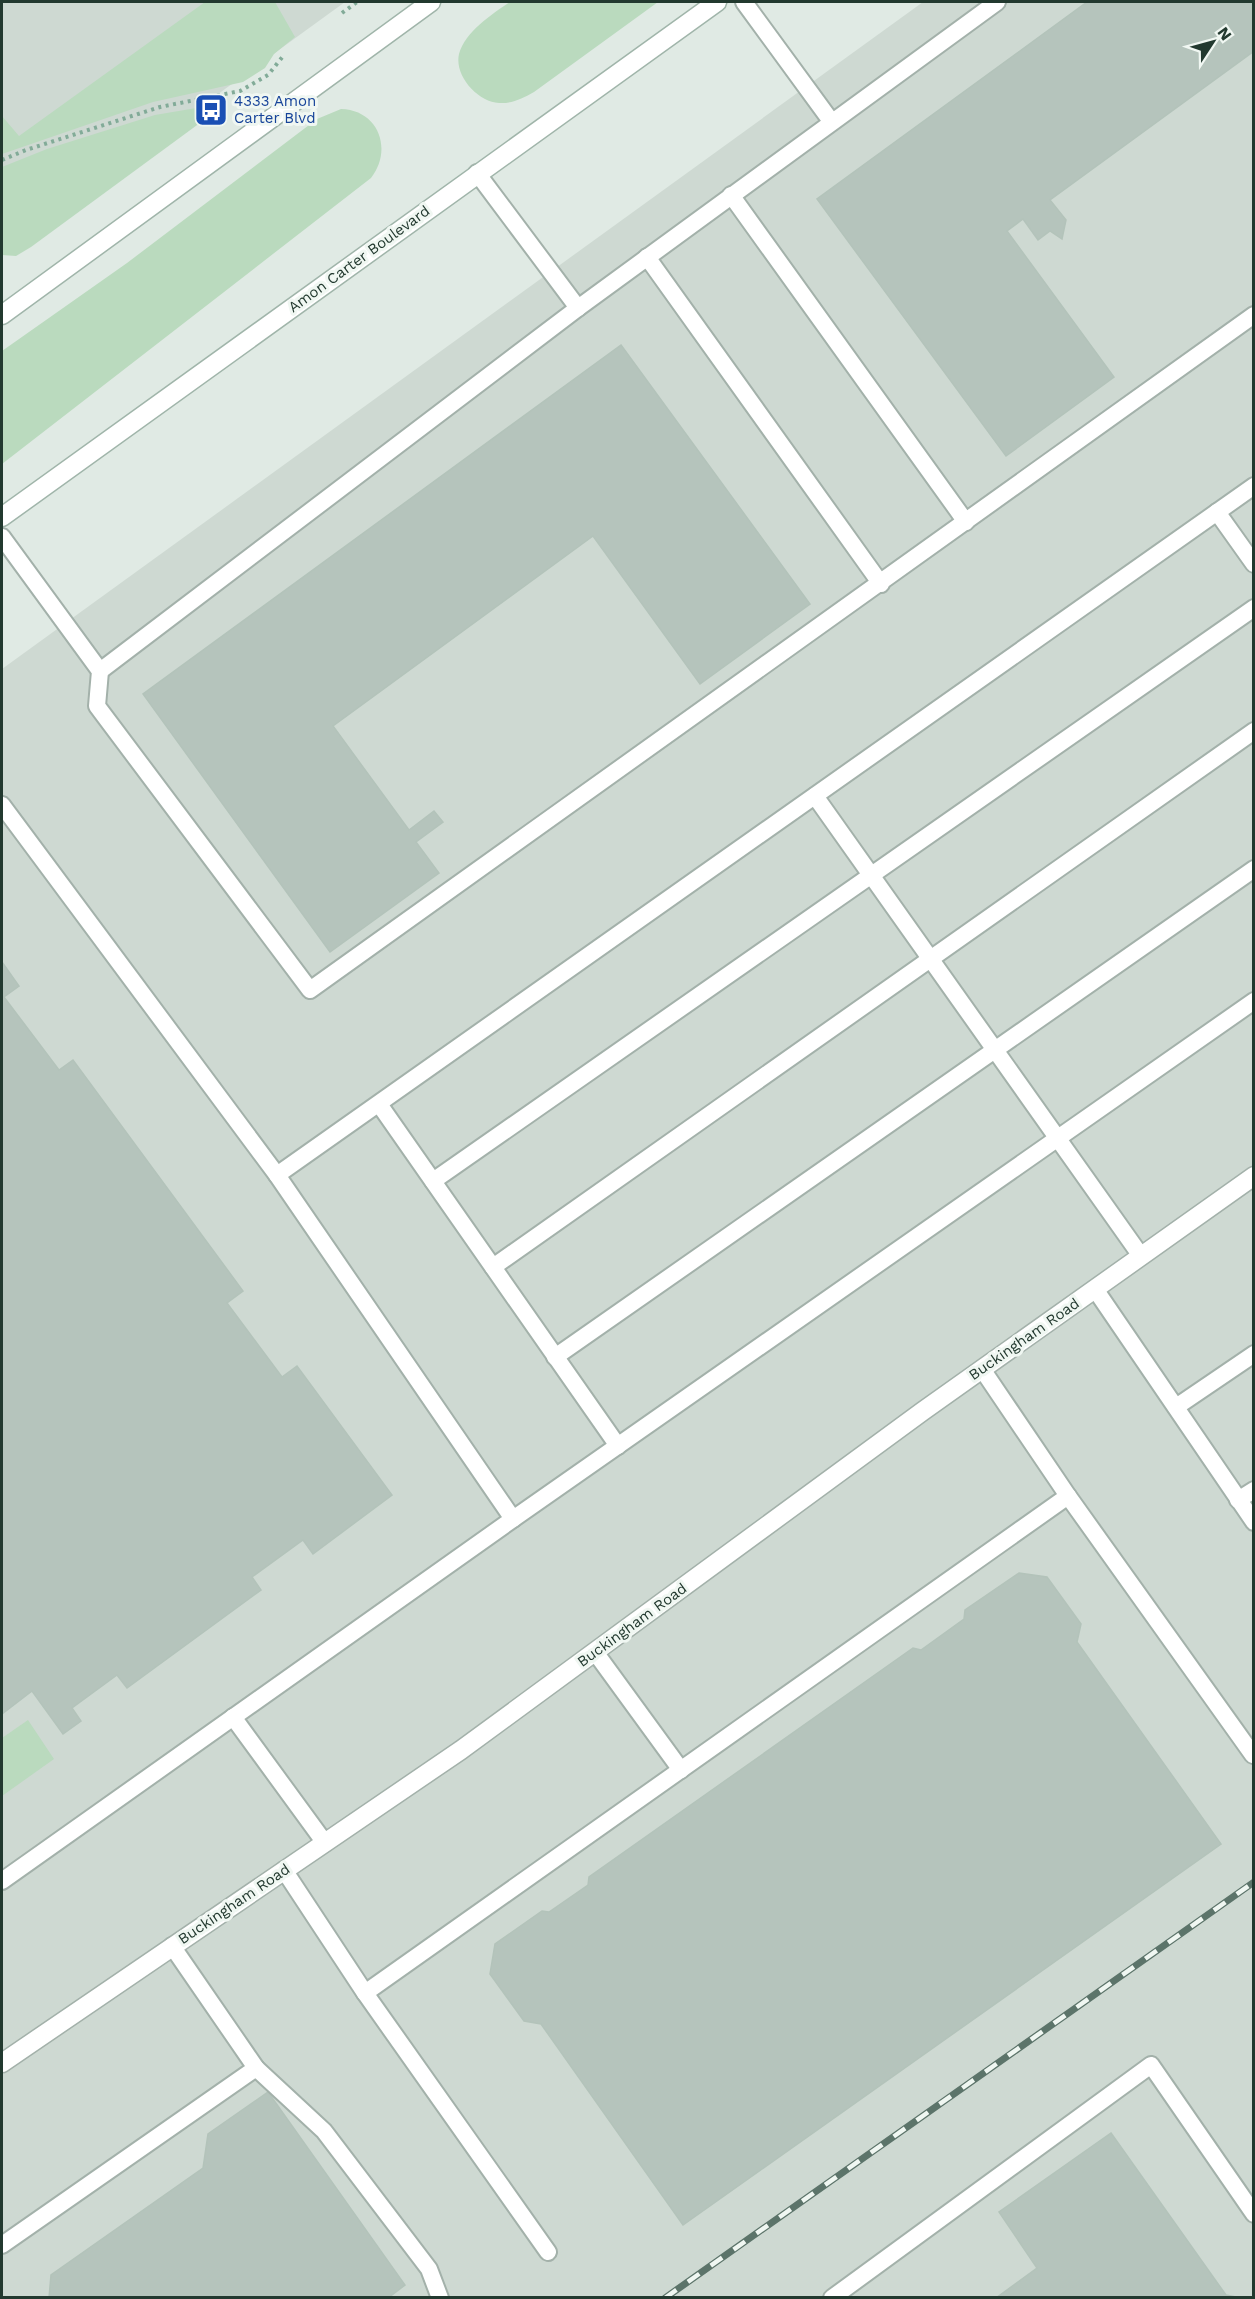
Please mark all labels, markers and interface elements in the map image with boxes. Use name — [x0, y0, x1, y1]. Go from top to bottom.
north arrow — [1183, 12, 1243, 72]
text: N — [1214, 23, 1236, 44]
bus stop icon: 4333 Amon Carter Blvd — [193, 92, 229, 128]
place label: 4333 Amon Carter Blvd — [234, 92, 316, 127]
street label: Amon Carter Boulevard — [285, 202, 433, 316]
street label: Buckingham Road — [965, 1294, 1083, 1384]
street label: Buckingham Road — [574, 1579, 690, 1671]
street label: Buckingham Road — [175, 1860, 293, 1948]

